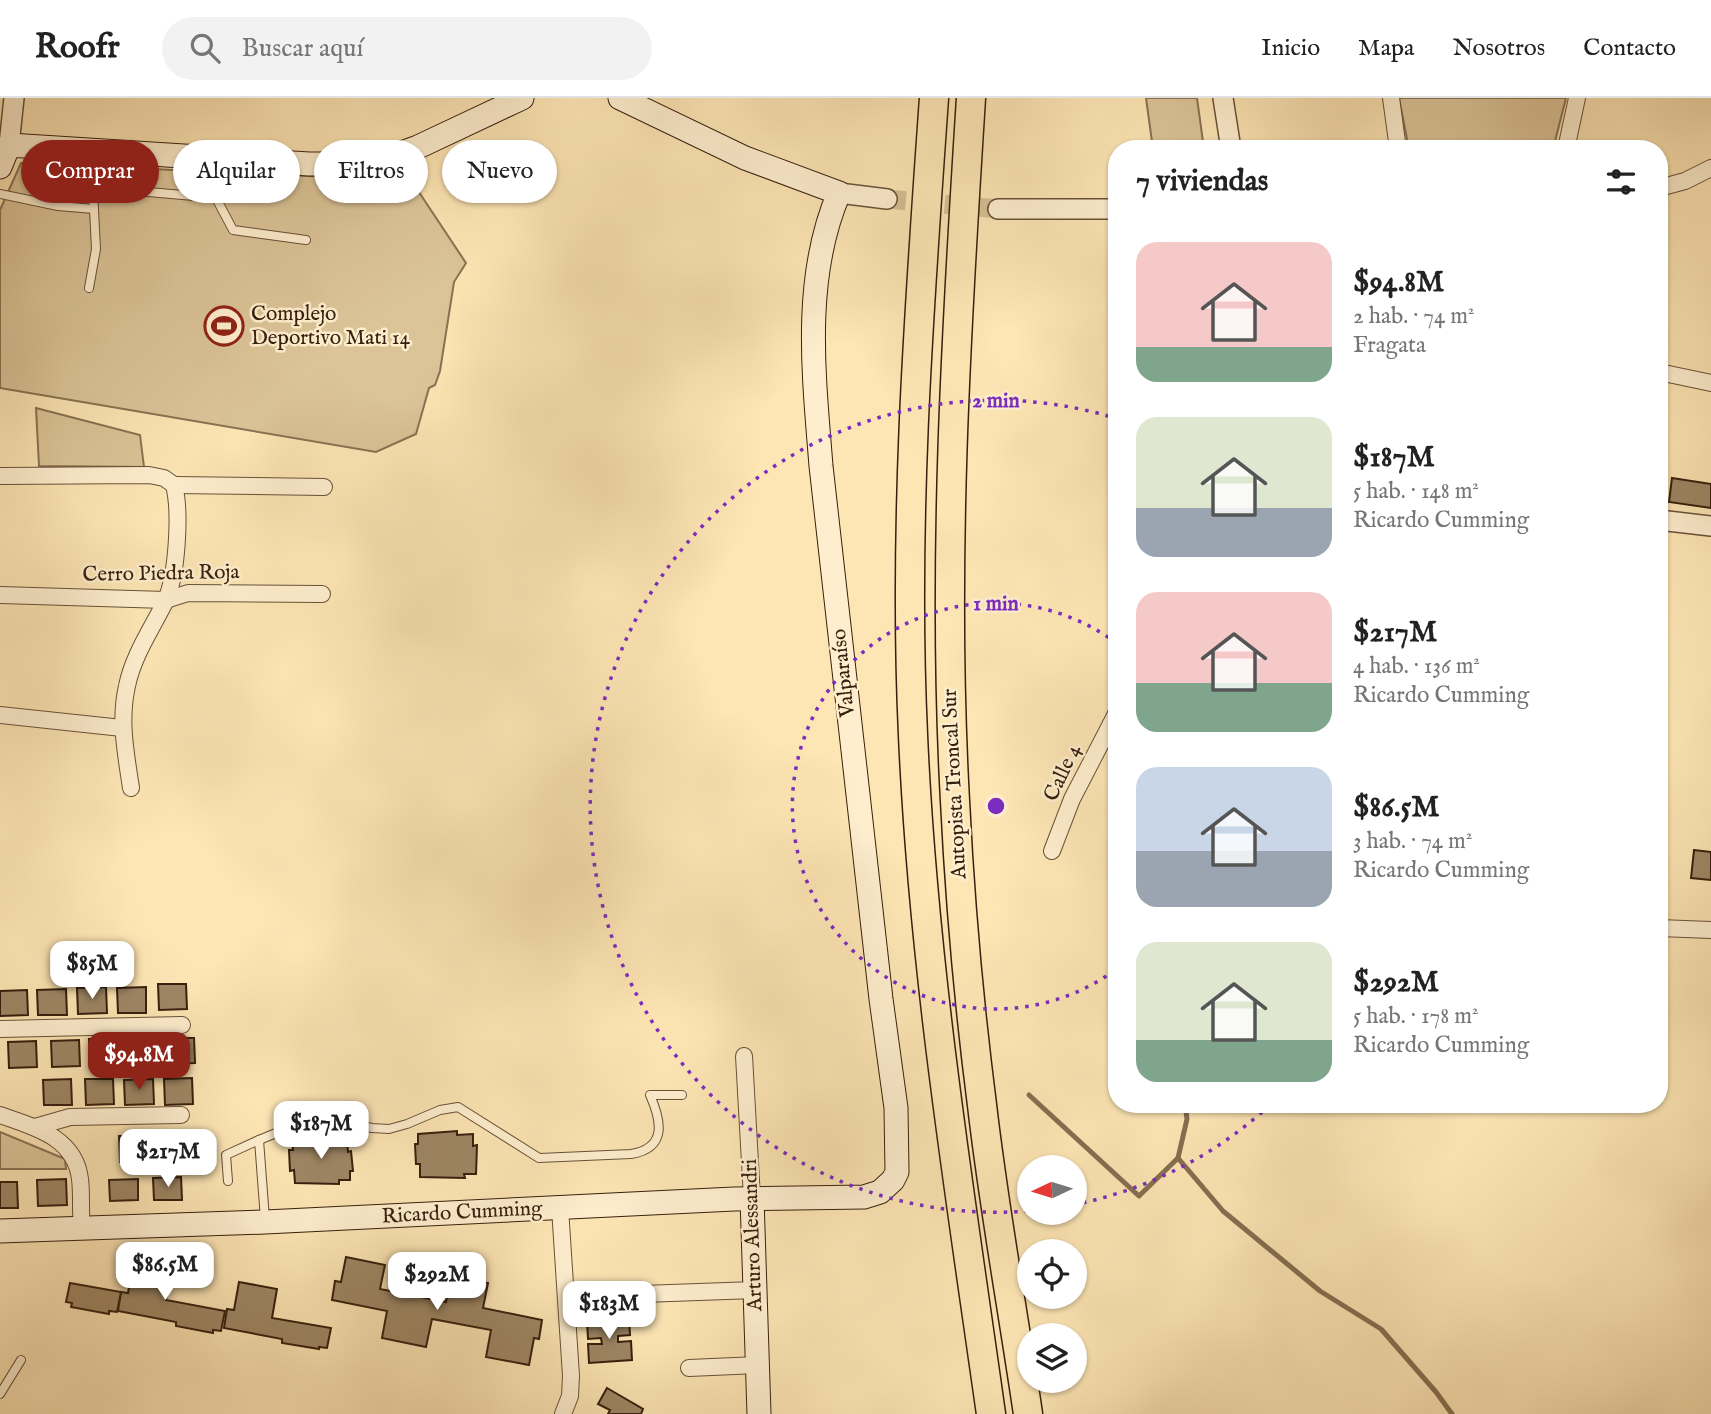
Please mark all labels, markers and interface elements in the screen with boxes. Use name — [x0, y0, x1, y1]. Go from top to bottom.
search box — [162, 17, 652, 80]
text: Roofr — [35, 27, 120, 69]
icon: search — [186, 29, 224, 67]
text: Buscar aquí — [242, 32, 363, 65]
text: Inicio — [1261, 33, 1320, 64]
text: Mapa — [1358, 33, 1414, 64]
text: Nosotros — [1452, 33, 1545, 64]
text: Contacto — [1583, 33, 1676, 64]
chip: Comprar — [21, 140, 159, 203]
chip: Alquilar — [173, 140, 300, 203]
chip: Filtros — [314, 140, 428, 203]
chip: Nuevo — [442, 140, 557, 203]
text: 7 viviendas — [1136, 163, 1268, 201]
icon: filters — [1602, 163, 1640, 201]
text: $94.8M — [1353, 264, 1444, 302]
icon: home — [1192, 270, 1276, 354]
place label: Complejo Deportivo Mati 14 — [251, 301, 411, 352]
text: 2 hab. · 74 m² — [1353, 302, 1475, 331]
sports icon: Complejo Deportivo Mati 14 — [203, 305, 245, 347]
text: Fragata — [1353, 331, 1426, 360]
text: 2 min — [972, 388, 1020, 415]
text: $187M — [1353, 439, 1435, 477]
icon: home — [1192, 445, 1276, 529]
text: 5 hab. · 148 m² — [1353, 477, 1479, 506]
text: Ricardo Cumming — [1353, 506, 1529, 535]
street label: Cerro Piedra Roja — [82, 559, 241, 589]
text: 1 min — [973, 591, 1019, 618]
text: $217M — [1353, 614, 1437, 652]
icon: home — [1192, 620, 1276, 704]
street label: Valparaíso — [826, 627, 862, 720]
text: 4 hab. · 136 m² — [1353, 652, 1480, 681]
text: Ricardo Cumming — [1353, 681, 1529, 710]
street label: Autopista Troncal Sur — [937, 688, 974, 881]
street label: Calle 4 — [1038, 739, 1088, 806]
text: $86.5M — [1353, 789, 1440, 827]
centre of rings — [984, 794, 1008, 818]
icon: home — [1192, 795, 1276, 879]
text: 3 hab. · 74 m² — [1353, 827, 1472, 856]
text: Ricardo Cumming — [1353, 856, 1529, 885]
pin: $85M — [51, 942, 133, 1001]
text: $85M — [66, 949, 118, 978]
text: $292M — [1353, 964, 1439, 1002]
icon: home — [1192, 970, 1276, 1054]
text: 5 hab. · 178 m² — [1353, 1002, 1478, 1031]
text: Ricardo Cumming — [1353, 1031, 1529, 1060]
pin: $94.8M — [82, 1032, 196, 1092]
text: $94.8M — [104, 1040, 174, 1069]
pin: $187M — [272, 1102, 370, 1161]
text: $187M — [290, 1109, 352, 1138]
pin: $217M — [119, 1130, 217, 1189]
text: $217M — [136, 1137, 200, 1166]
north arrow — [1017, 1155, 1087, 1225]
map controls — [1017, 1155, 1087, 1393]
street label: Arturo Alessandri — [737, 1158, 769, 1313]
street label: Ricardo Cumming — [381, 1195, 544, 1231]
button: locate — [1017, 1239, 1087, 1309]
pin: $86.5M — [108, 1242, 222, 1302]
text: $86.5M — [132, 1250, 198, 1279]
pin: $292M — [388, 1252, 486, 1312]
text: $292M — [404, 1260, 470, 1289]
pin: $183M — [560, 1282, 658, 1341]
text: $183M — [579, 1289, 639, 1318]
button: layers — [1017, 1323, 1087, 1393]

